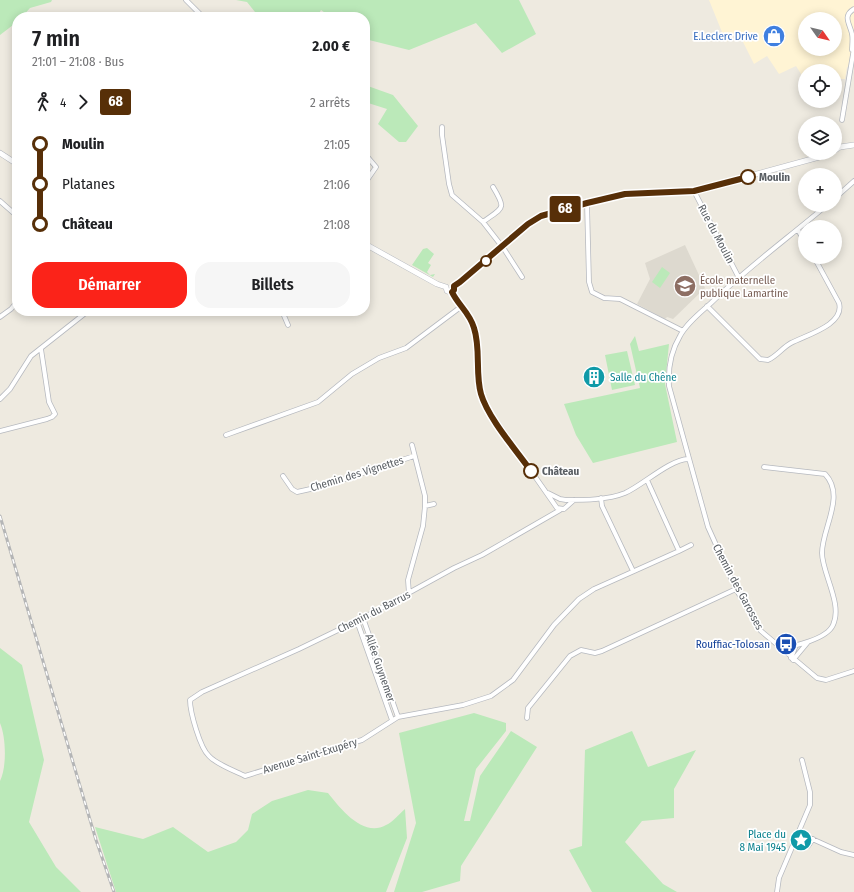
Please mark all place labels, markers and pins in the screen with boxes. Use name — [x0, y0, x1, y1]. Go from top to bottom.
shop icon: E.Leclerc Drive — [761, 23, 787, 49]
place label: E.Leclerc Drive — [693, 30, 758, 43]
marker: Moulin — [740, 169, 756, 185]
place label: Moulin — [759, 171, 790, 184]
unlabelled marker — [480, 255, 492, 267]
school or university icon: École maternelle publique Lamartine — [672, 273, 698, 299]
place label: École maternelle publique Lamartine — [700, 273, 788, 300]
building icon: Salle du Chêne — [581, 364, 607, 390]
place label: Salle du Chêne — [610, 371, 677, 384]
marker: Château — [523, 463, 539, 479]
place label: Château — [542, 465, 580, 478]
bus stop icon: Rouffiac-Tolosan — [773, 631, 799, 657]
place label: Rouffiac-Tolosan — [696, 638, 770, 651]
place icon: Place du 8 Mai 1945 — [788, 827, 814, 853]
place label: Place du 8 Mai 1945 — [740, 828, 786, 854]

